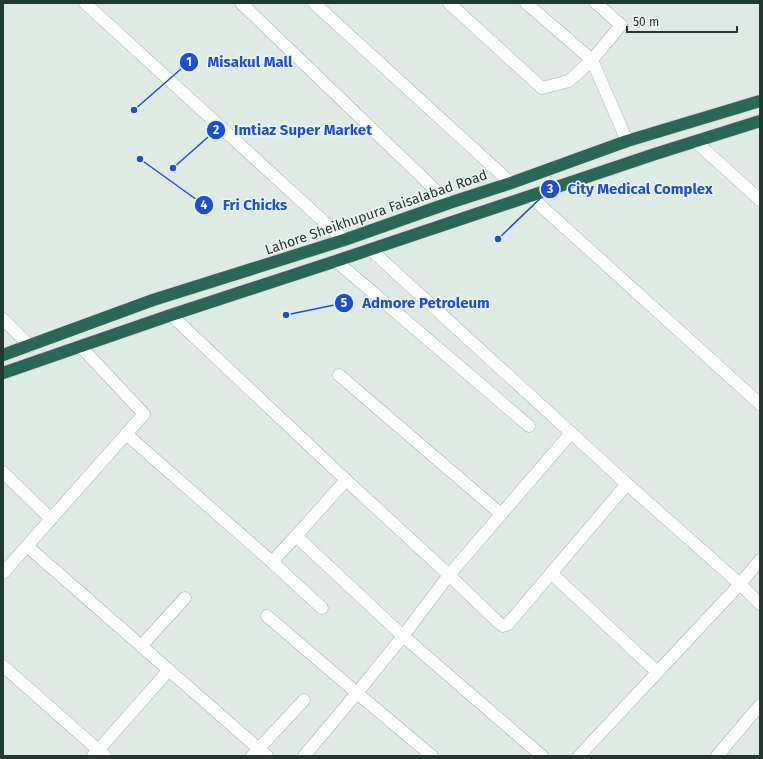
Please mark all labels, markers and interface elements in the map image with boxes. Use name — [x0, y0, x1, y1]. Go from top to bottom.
scale bar — [627, 8, 737, 34]
text: 50 m — [633, 15, 659, 29]
callout: Misakul Mall — [179, 49, 300, 76]
text: Misakul Mall — [208, 53, 293, 71]
text: 1 — [186, 55, 192, 69]
callout: Imtiaz Super Market — [206, 117, 380, 144]
text: Imtiaz Super Market — [234, 121, 372, 139]
text: 2 — [213, 123, 219, 137]
street label: Lahore Sheikhupura Faisalabad Road — [263, 166, 490, 259]
callout: City Medical Complex — [540, 175, 721, 202]
text: City Medical Complex — [567, 180, 713, 198]
text: 3 — [546, 182, 553, 196]
callout: Fri Chicks — [194, 191, 295, 218]
text: Fri Chicks — [223, 196, 287, 214]
text: 4 — [201, 198, 208, 212]
callout: Admore Petroleum — [334, 289, 498, 316]
text: Admore Petroleum — [361, 294, 490, 312]
text: 5 — [341, 296, 348, 310]

